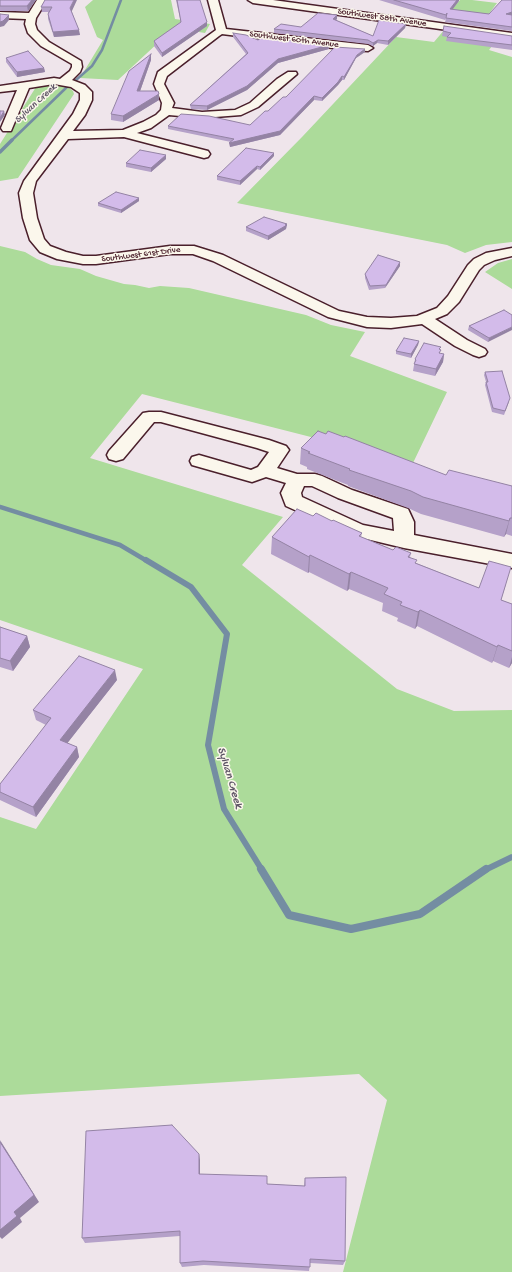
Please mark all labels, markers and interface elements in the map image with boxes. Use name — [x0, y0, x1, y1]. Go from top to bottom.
street label: Southwest 58th Avenue — [337, 6, 427, 30]
street label: Southwest 60th Avenue — [249, 29, 339, 51]
water label: Sylvan Creek — [13, 82, 59, 126]
street label: Southwest 61st Drive — [101, 245, 181, 265]
water label: Sylvan Creek — [213, 746, 245, 810]

